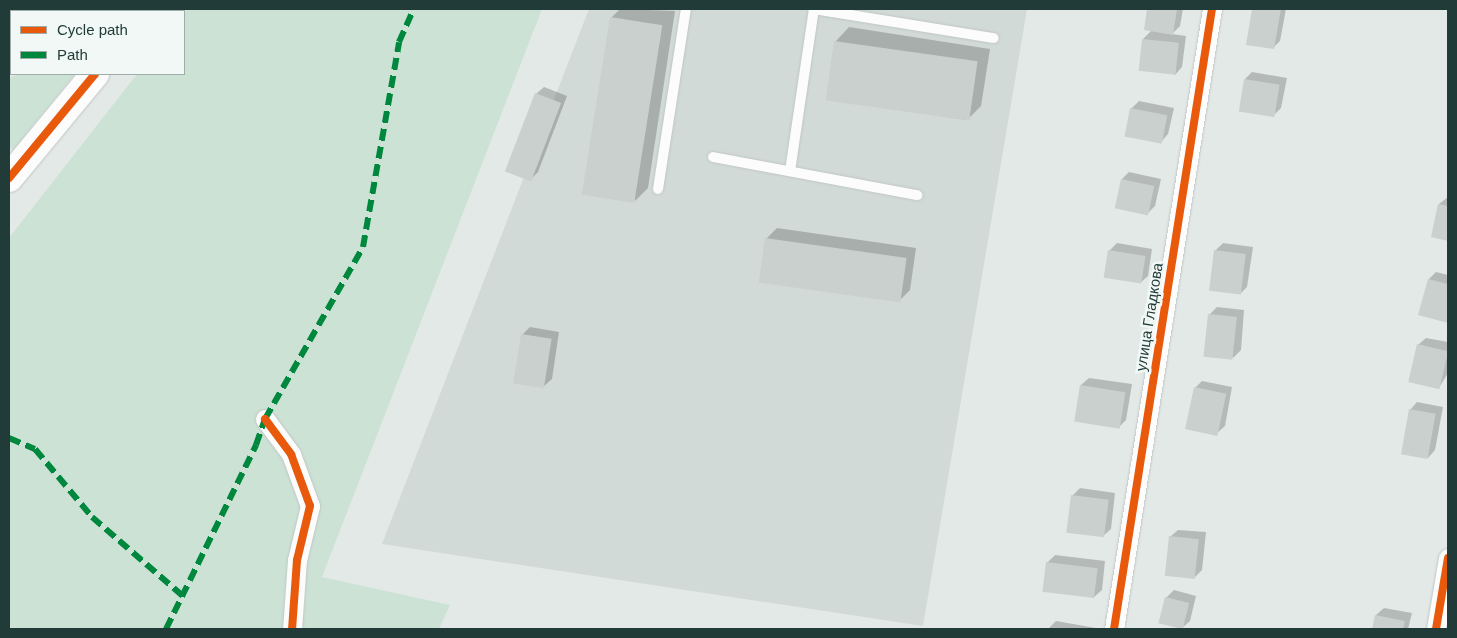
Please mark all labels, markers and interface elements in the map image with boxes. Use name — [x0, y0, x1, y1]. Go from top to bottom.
legend — [10, 10, 185, 75]
text: Cycle path — [57, 21, 128, 38]
text: Path — [57, 46, 88, 63]
street label: улица Гладкова — [1132, 261, 1166, 373]

